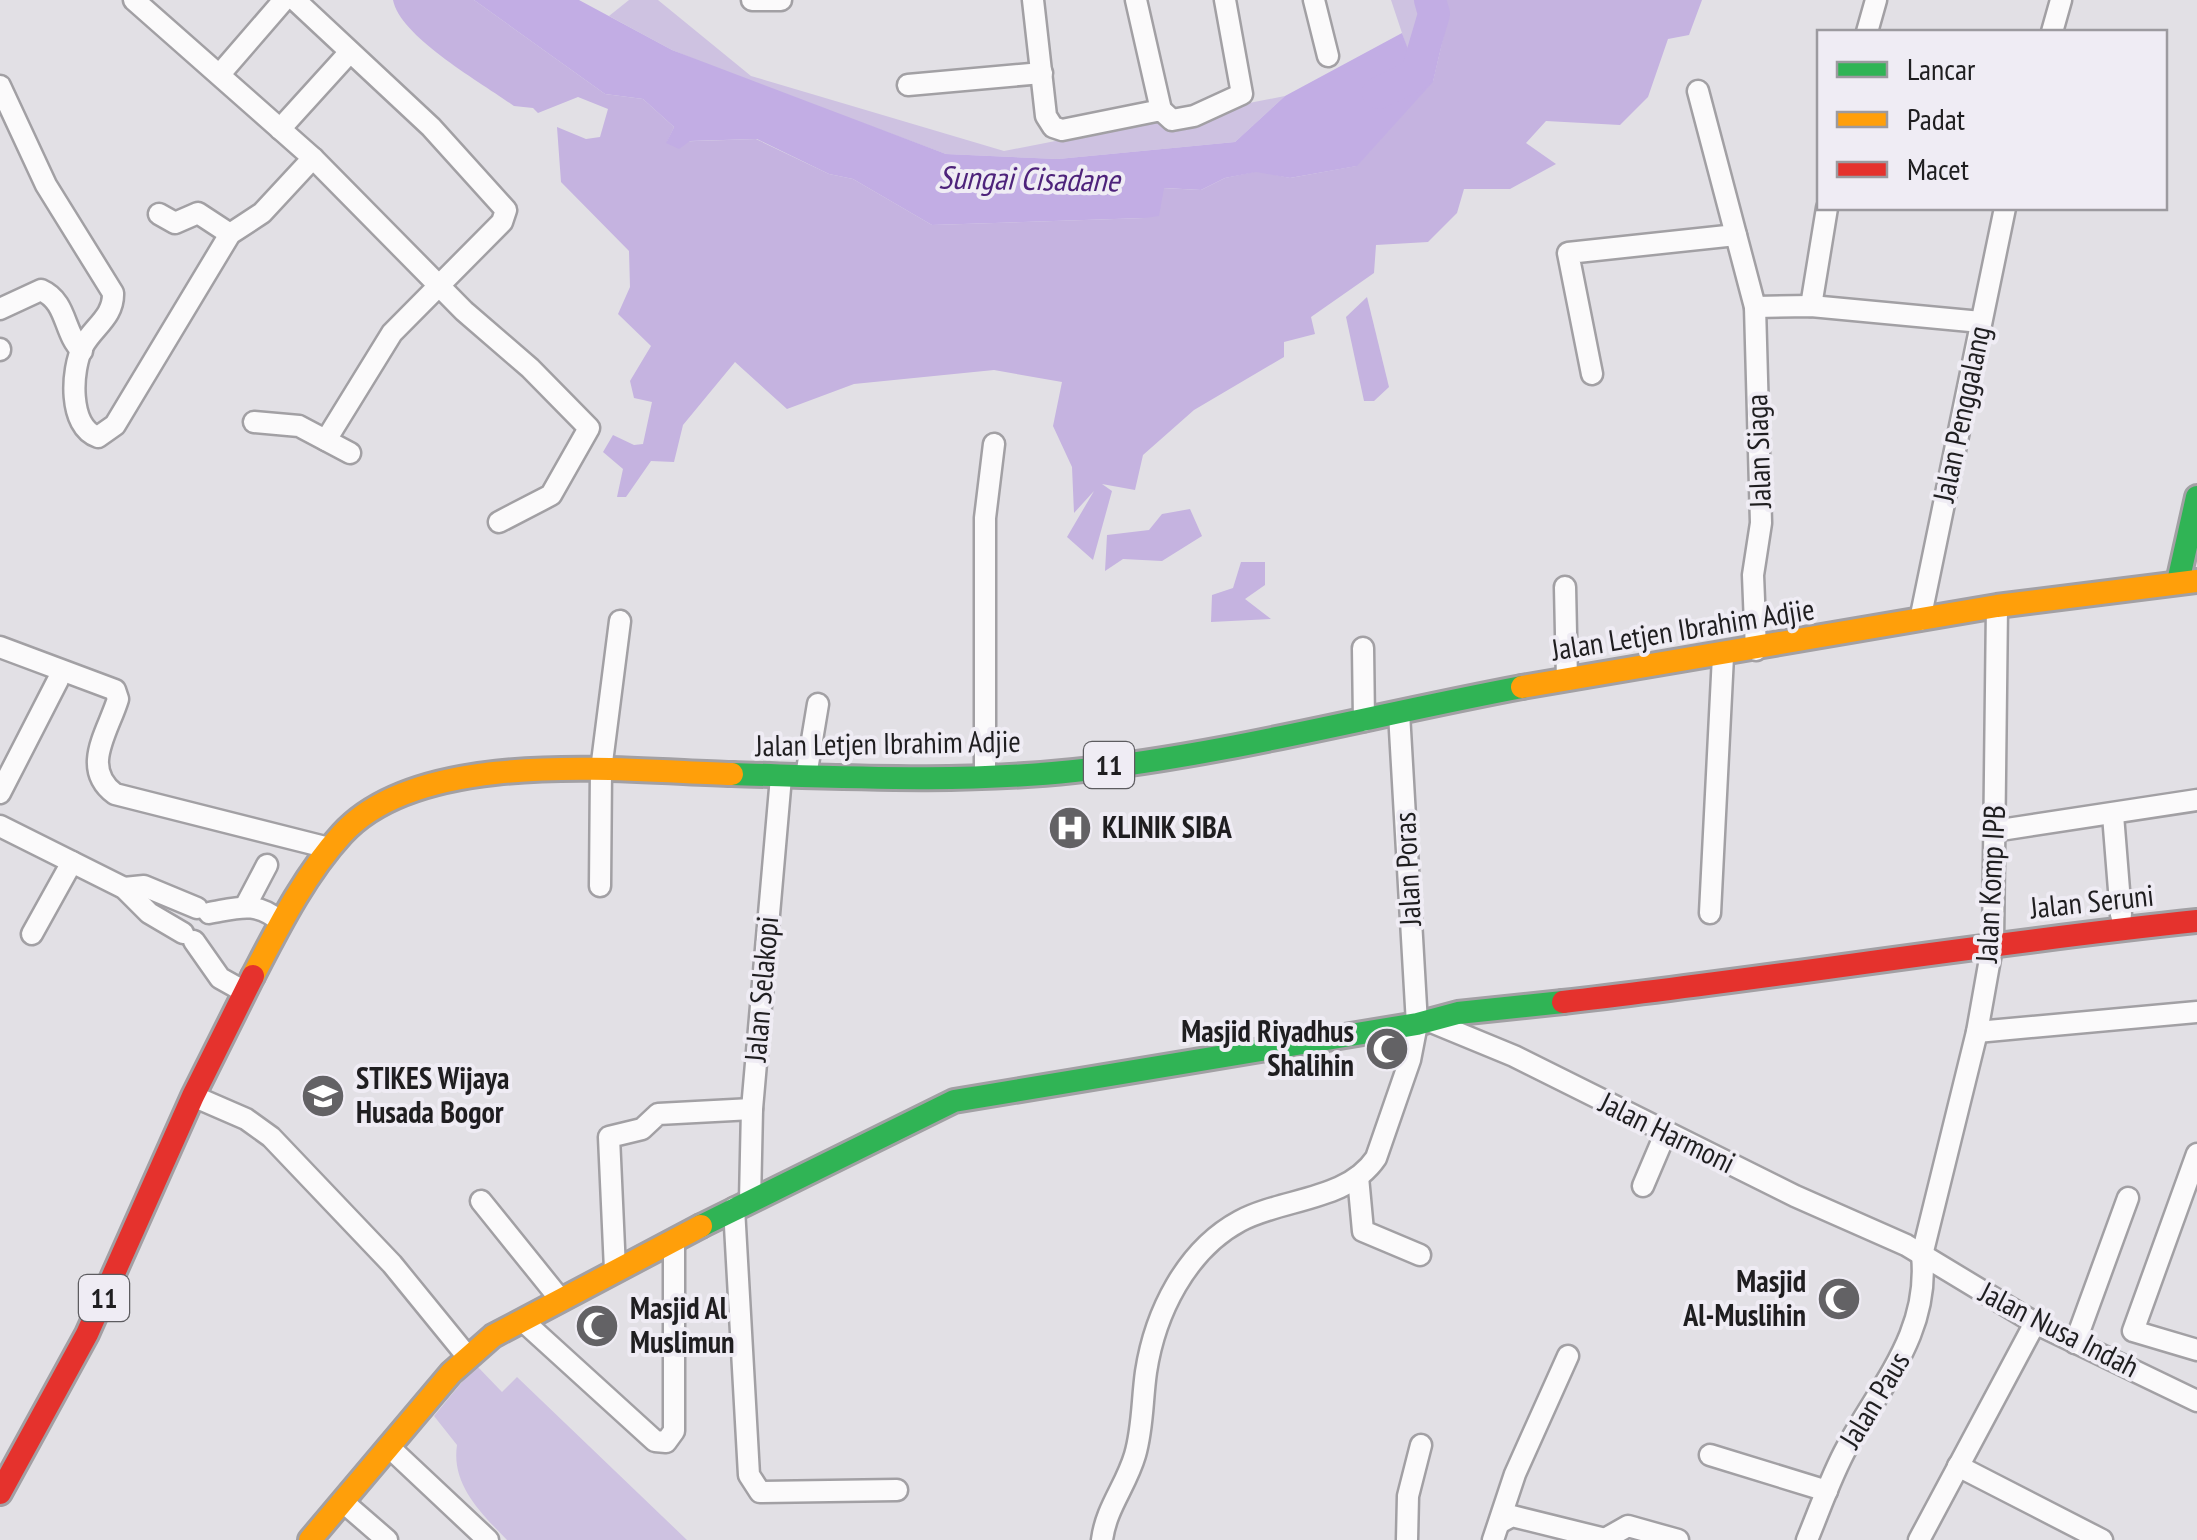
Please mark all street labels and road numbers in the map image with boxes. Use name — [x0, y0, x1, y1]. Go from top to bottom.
street label: Jalan Penggalang — [1923, 322, 1998, 506]
street label: Jalan Siaga — [1736, 393, 1779, 510]
street label: Jalan Letjen Ibrahim Adjie — [1548, 588, 1817, 669]
street label: Jalan Letjen Ibrahim Adjie — [754, 721, 1021, 764]
road number: 11 — [1084, 742, 1134, 788]
street label: Jalan Komp IPB — [1966, 804, 2013, 965]
street label: Jalan Poras — [1384, 811, 1429, 928]
street label: Jalan Seruni — [2027, 875, 2155, 926]
street label: Jalan Selakopi — [735, 915, 786, 1064]
street label: Jalan Harmoni — [1592, 1082, 1742, 1181]
street label: Jalan Nusa Indah — [1973, 1271, 2146, 1385]
road number: 11 — [79, 1275, 129, 1321]
street label: Jalan Paus — [1829, 1344, 1918, 1455]

